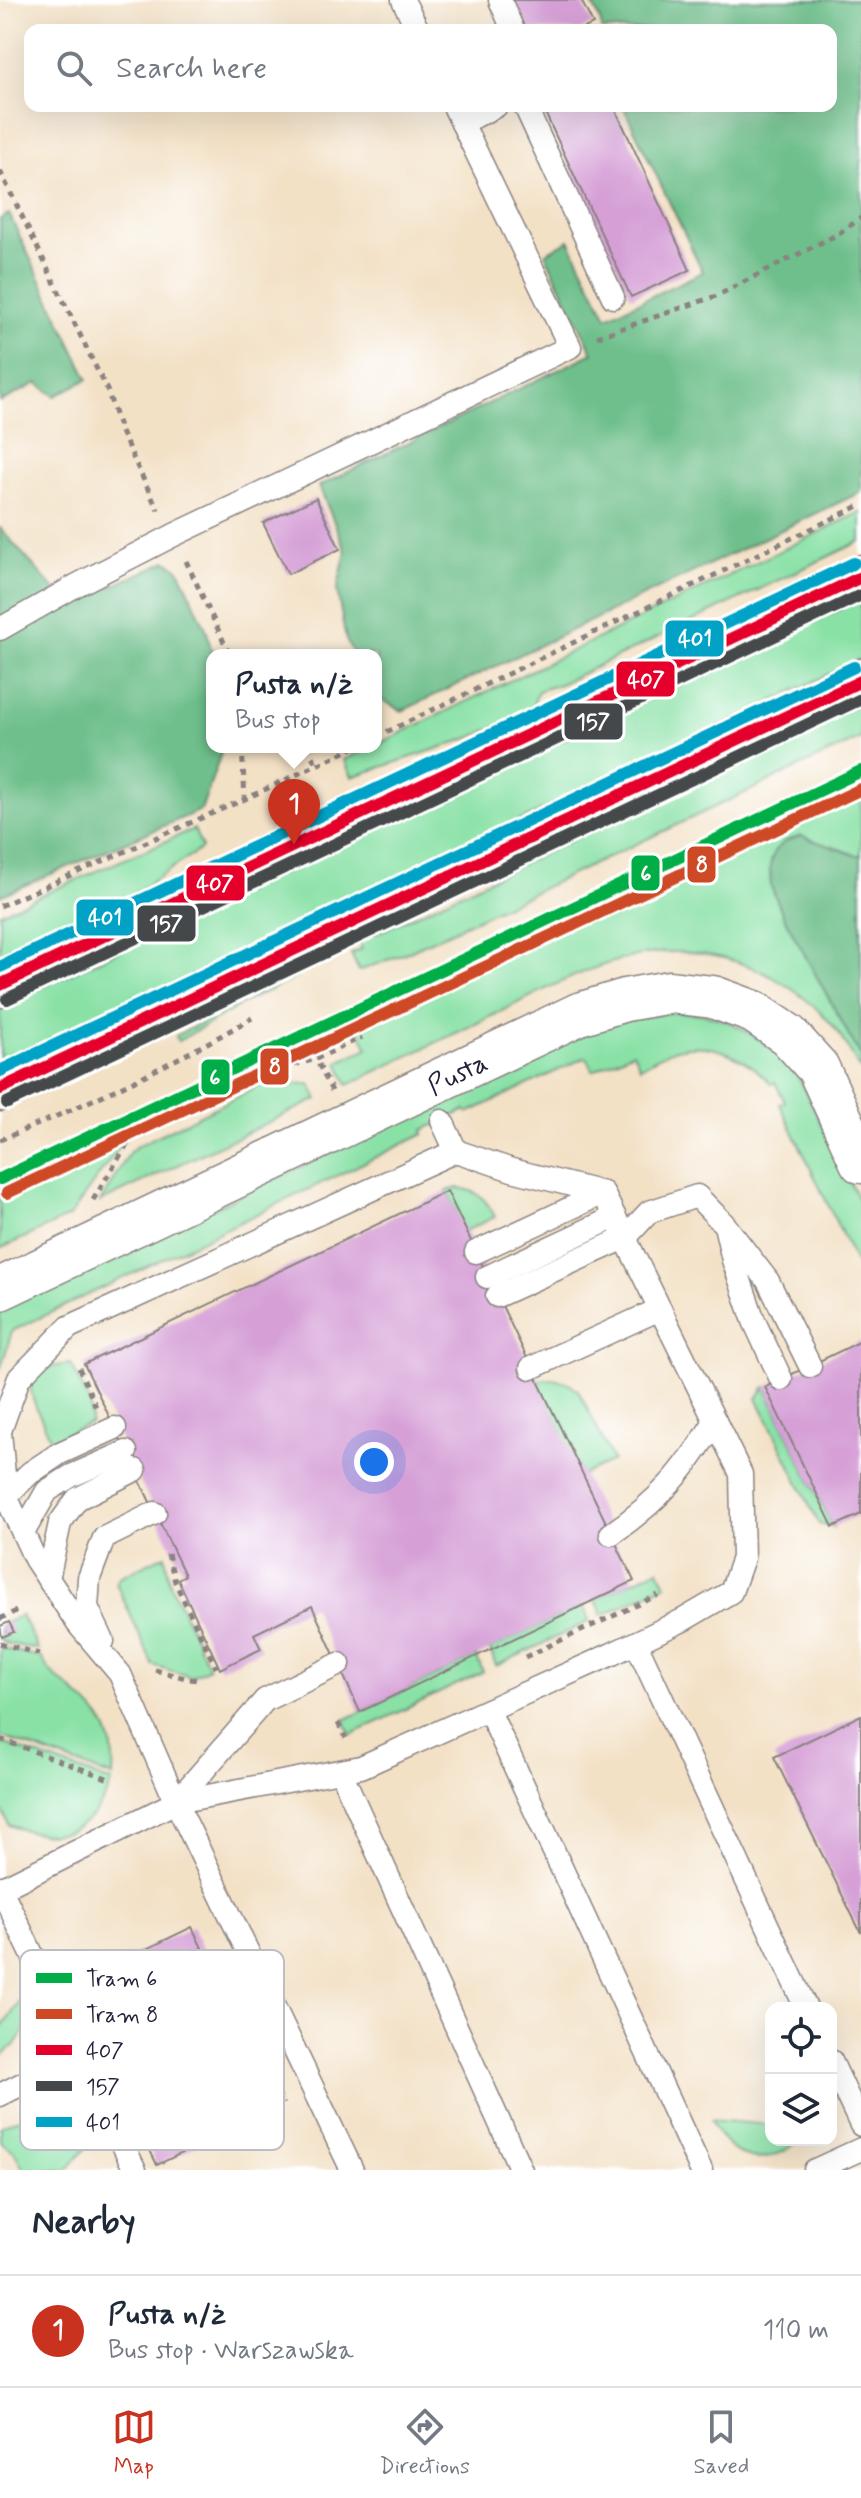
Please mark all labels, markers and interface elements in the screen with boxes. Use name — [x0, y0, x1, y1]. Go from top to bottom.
search box — [24, 24, 837, 112]
icon: search — [52, 46, 96, 90]
text: Search here — [116, 49, 267, 88]
line badge: 401 — [664, 619, 725, 658]
text: 401 — [678, 626, 712, 654]
popup — [206, 649, 382, 753]
line badge: 407 — [615, 660, 676, 698]
text: Pusta n/ż — [235, 665, 353, 704]
text: 407 — [627, 667, 665, 695]
line badge: 157 — [563, 702, 624, 741]
text: Bus stop — [235, 704, 321, 738]
text: 157 — [576, 709, 610, 737]
pin: 1 — [268, 779, 320, 845]
line badge: 8 — [686, 845, 717, 884]
text: 8 — [696, 852, 708, 880]
line badge: 6 — [630, 854, 661, 892]
text: 6 — [640, 861, 652, 889]
line badge: 407 — [185, 864, 246, 902]
text: 407 — [196, 871, 234, 899]
line badge: 401 — [75, 898, 135, 937]
line badge: 157 — [136, 904, 197, 943]
text: 401 — [88, 905, 122, 933]
text: 157 — [149, 911, 183, 939]
street label: Pusta — [422, 1045, 494, 1106]
line badge: 8 — [259, 1047, 290, 1086]
text: 8 — [269, 1054, 281, 1082]
line badge: 6 — [200, 1058, 231, 1096]
text: 6 — [209, 1065, 221, 1093]
your location — [354, 1442, 394, 1482]
legend — [20, 1950, 284, 2150]
text: Tram 6 — [86, 1966, 157, 1994]
text: Tram 8 — [86, 2002, 158, 2030]
map controls — [765, 2002, 837, 2146]
button: locate — [765, 2002, 837, 2074]
text: 407 — [86, 2038, 124, 2066]
text: 157 — [86, 2074, 120, 2102]
button: layers — [765, 2074, 837, 2146]
text: 401 — [86, 2110, 120, 2138]
text: Nearby — [32, 2200, 136, 2245]
text: Pusta n/ż — [108, 2295, 226, 2334]
text: 1 — [52, 2314, 64, 2348]
text: 110 m — [763, 2314, 829, 2348]
text: Bus stop · Warszawska — [108, 2334, 354, 2368]
tab: Map — [112, 2405, 156, 2481]
tab: Directions — [379, 2405, 470, 2481]
tab: Saved — [694, 2405, 749, 2481]

